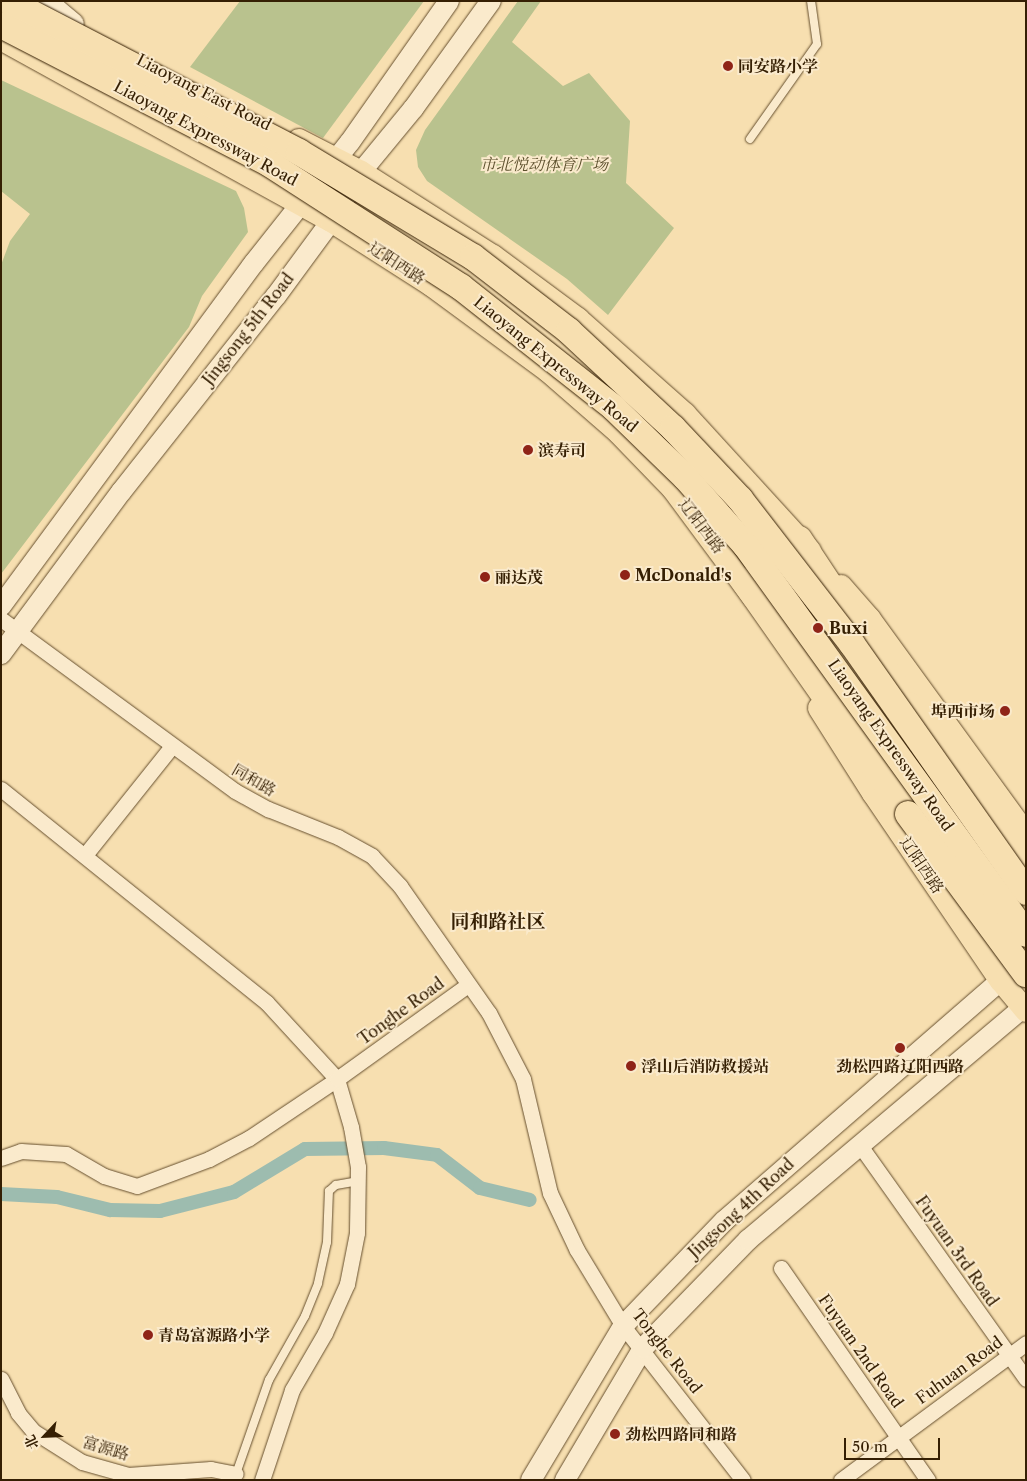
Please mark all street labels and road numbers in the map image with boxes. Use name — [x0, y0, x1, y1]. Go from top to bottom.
street label: Liaoyang East Road — [133, 50, 275, 134]
street label: Liaoyang Expressway Road — [111, 76, 301, 190]
street label: 辽阳西路 — [365, 238, 429, 288]
street label: Jingsong 5th Road — [198, 269, 298, 389]
street label: Liaoyang Expressway Road — [470, 292, 642, 436]
street label: 辽阳西路 — [675, 495, 729, 557]
street label: Liaoyang Expressway Road — [824, 655, 958, 835]
street label: 同和路 — [228, 760, 280, 800]
street label: 辽阳西路 — [896, 833, 948, 897]
street label: Tonghe Road — [354, 973, 448, 1049]
street label: Jingsong 4th Road — [684, 1154, 798, 1262]
street label: Fuyuan 3rd Road — [912, 1192, 1002, 1310]
street label: Fuyuan 2nd Road — [815, 1290, 907, 1412]
street label: Tonghe Road — [628, 1305, 706, 1397]
street label: Fuhuan Road — [912, 1332, 1006, 1408]
street label: 富源路 — [80, 1432, 132, 1464]

